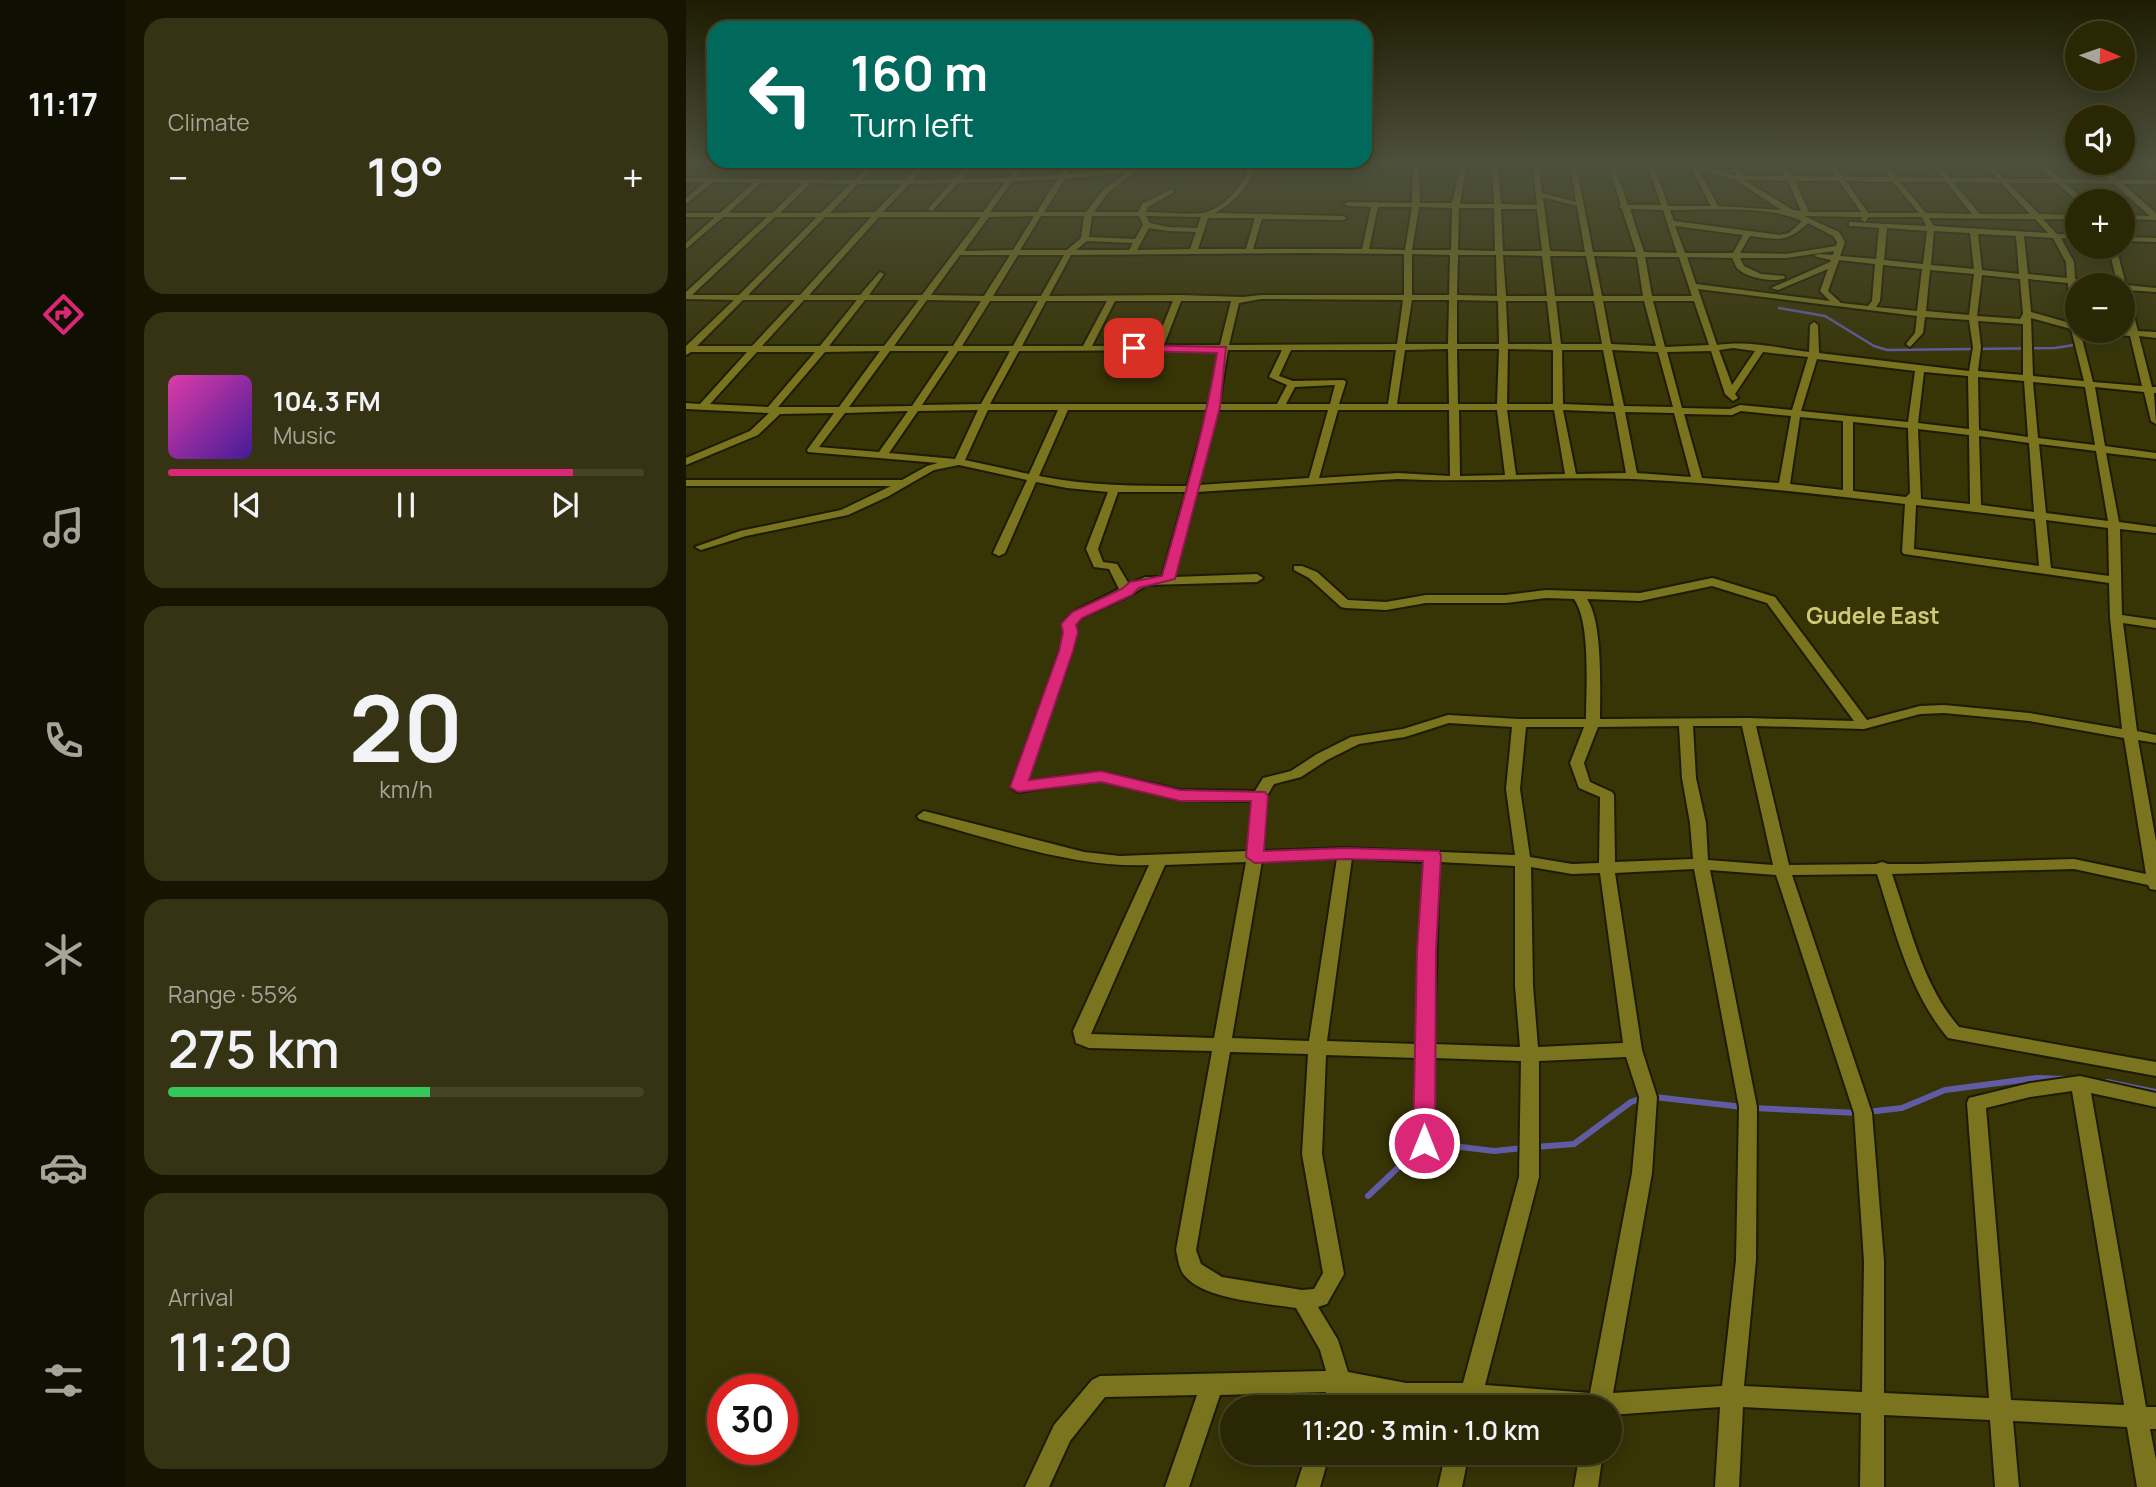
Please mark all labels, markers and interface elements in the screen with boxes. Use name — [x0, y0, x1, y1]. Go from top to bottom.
north arrow — [2065, 21, 2135, 91]
map controls — [2065, 21, 2135, 343]
text: 160 m — [850, 39, 988, 106]
icon: left — [735, 49, 826, 140]
text: 11:17 — [28, 82, 98, 126]
text: Turn left — [850, 103, 974, 147]
button: sound — [2065, 105, 2135, 175]
text: Climate — [168, 106, 250, 138]
text: 19° — [366, 141, 444, 212]
text: − — [168, 151, 189, 203]
text: + — [622, 151, 644, 203]
button: + — [2065, 189, 2135, 259]
button: − — [2065, 273, 2135, 343]
icon: directions — [39, 290, 88, 339]
pin — [1104, 318, 1164, 378]
icon: arrive — [1115, 329, 1153, 367]
text: 104.3 FM — [273, 383, 381, 419]
text: Music — [273, 419, 336, 451]
icon: previous — [228, 486, 266, 524]
icon: pause — [387, 486, 425, 524]
icon: next — [546, 486, 584, 524]
icon: music — [39, 503, 88, 552]
district label: Gudele East — [1806, 599, 1940, 631]
text: 20 — [349, 665, 463, 789]
icon: phone — [39, 716, 88, 765]
text: km/h — [379, 773, 433, 805]
icon: climate — [39, 930, 88, 979]
text: Range · 55% — [168, 978, 298, 1010]
text: 275 km — [168, 1013, 340, 1084]
position arrow — [1387, 1106, 1461, 1180]
icon: car — [39, 1143, 88, 1192]
text: Arrival — [168, 1281, 234, 1313]
text: 11:20 — [168, 1316, 293, 1387]
icon: filters — [39, 1356, 88, 1405]
speed limit sign: 30 — [707, 1374, 798, 1465]
text: 11:20 · 3 min · 1.0 km — [1302, 1412, 1540, 1448]

